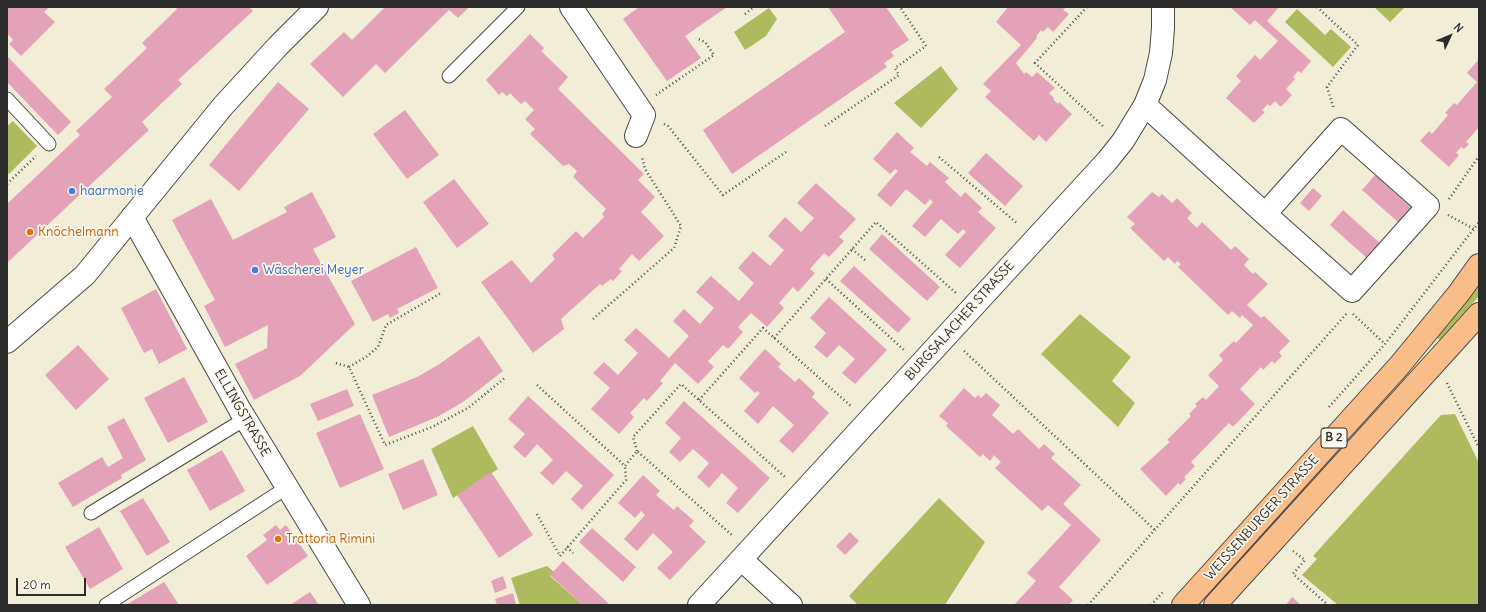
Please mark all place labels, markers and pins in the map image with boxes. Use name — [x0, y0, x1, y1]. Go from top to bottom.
place label: haarmonie — [80, 183, 144, 199]
marker: haarmonie — [67, 186, 77, 196]
place label: Knöchelmann — [38, 224, 119, 240]
marker: Knöchelmann — [25, 227, 35, 237]
place label: Wäscherei Meyer — [263, 262, 364, 278]
marker: Wäscherei Meyer — [250, 265, 260, 275]
place label: Trattoria Rimini — [286, 531, 375, 547]
marker: Trattoria Rimini — [273, 534, 283, 544]

